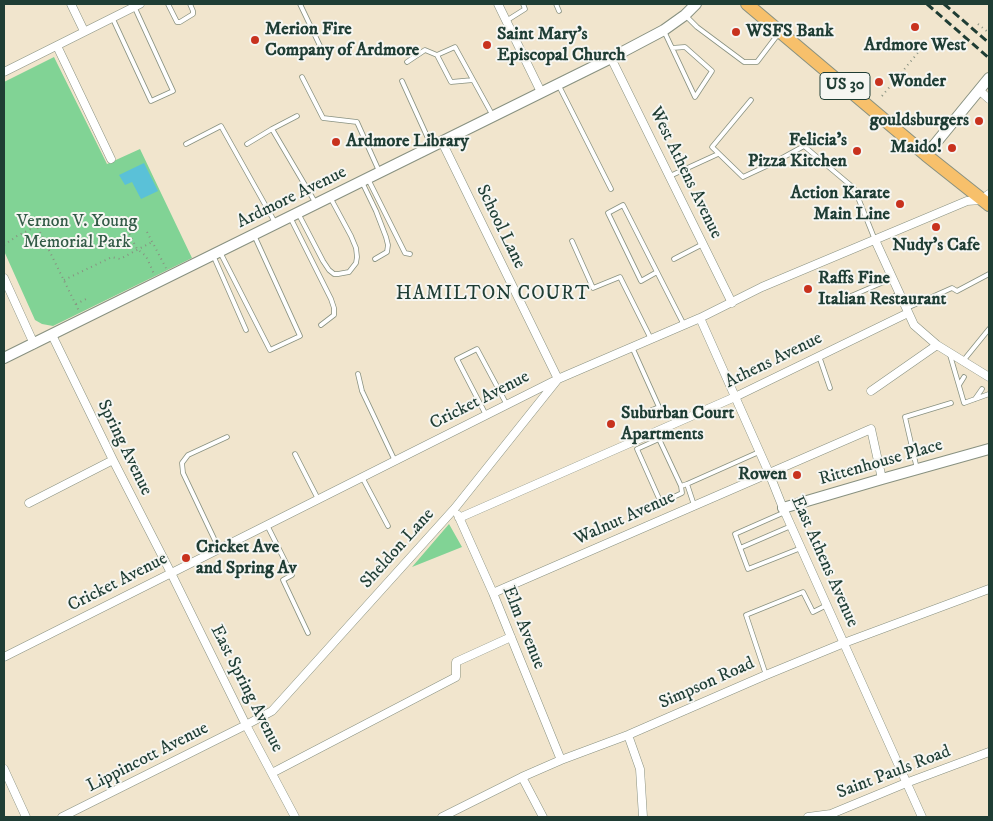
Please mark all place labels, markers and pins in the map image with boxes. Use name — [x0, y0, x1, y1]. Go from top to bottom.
place label: Merion Fire Company of Ardmore — [265, 19, 419, 62]
place label: WSFS Bank — [746, 21, 834, 43]
marker: Ardmore West — [909, 21, 921, 33]
place label: Saint Mary's Episcopal Church — [497, 24, 626, 66]
marker: WSFS Bank — [730, 26, 742, 38]
marker: Merion Fire Company of Ardmore — [249, 34, 261, 46]
place label: Ardmore West — [864, 35, 966, 57]
marker: Saint Mary's Episcopal Church — [481, 39, 493, 51]
place label: Wonder — [889, 71, 946, 93]
marker: Wonder — [873, 76, 885, 88]
place label: gouldsburgers — [870, 110, 969, 132]
marker: gouldsburgers — [973, 115, 985, 127]
place label: Felicia's Pizza Kitchen — [748, 130, 847, 172]
place label: Ardmore Library — [346, 131, 469, 153]
marker: Ardmore Library — [330, 136, 342, 148]
place label: Maido! — [890, 137, 942, 159]
marker: Maido! — [946, 142, 958, 154]
marker: Felicia's Pizza Kitchen — [851, 145, 863, 157]
place label: Action Karate Main Line — [791, 183, 890, 225]
marker: Action Karate Main Line — [894, 198, 906, 210]
marker: Nudy's Cafe — [930, 221, 942, 233]
place label: Nudy's Cafe — [892, 235, 980, 257]
place label: Raffs Fine Italian Restaurant — [818, 268, 946, 310]
marker: Raffs Fine Italian Restaurant — [802, 283, 814, 295]
place label: Suburban Court Apartments — [621, 403, 734, 446]
marker: Suburban Court Apartments — [605, 418, 617, 430]
place label: Rowen — [738, 464, 787, 486]
marker: Rowen — [791, 469, 803, 481]
place label: Cricket Ave and Spring Av — [196, 537, 297, 580]
marker: Cricket Ave and Spring Av — [180, 552, 192, 564]

